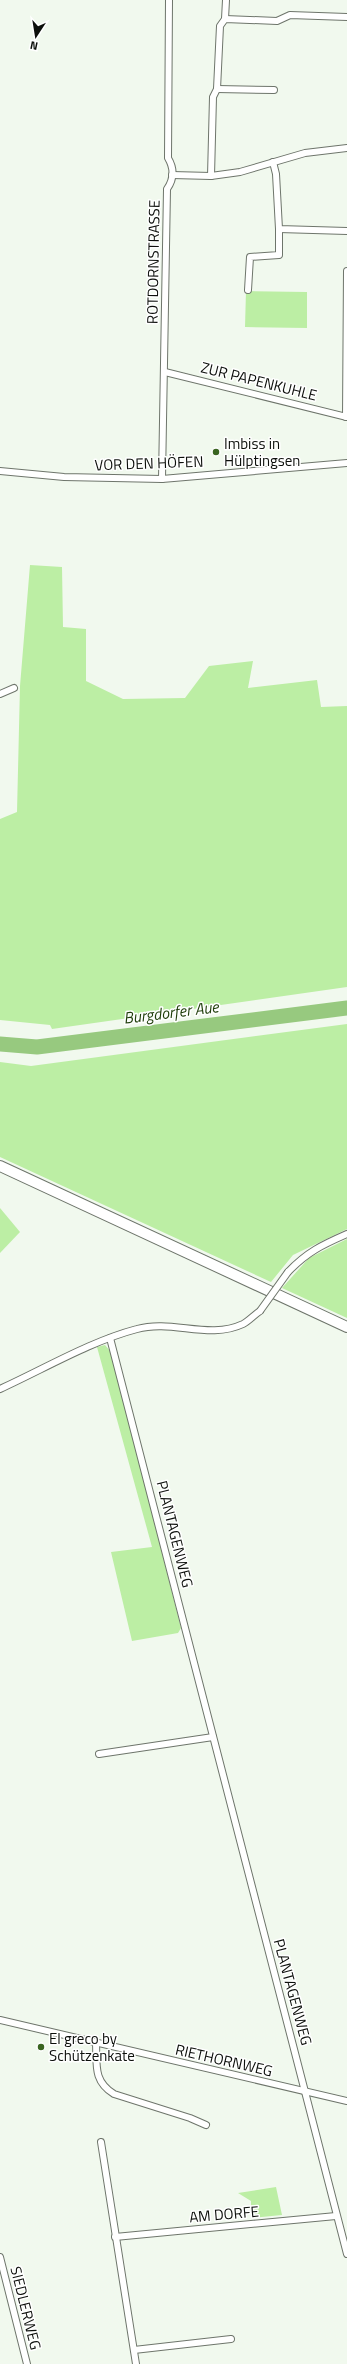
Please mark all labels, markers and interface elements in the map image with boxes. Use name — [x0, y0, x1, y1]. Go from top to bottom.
north arrow — [16, 16, 56, 56]
text: N — [29, 37, 39, 54]
street label: ROTDORNSTRASSE — [140, 200, 166, 324]
street label: ZUR PAPENKUHLE — [199, 355, 319, 407]
place label: Imbiss in Hülptingsen — [224, 432, 300, 472]
marker: Imbiss in Hülptingsen — [211, 447, 221, 457]
street label: VOR DEN HÖFEN — [94, 450, 204, 476]
water label: Burgdorfer Aue — [122, 994, 221, 1030]
street label: PLANTAGENWEG — [151, 1478, 199, 1590]
street label: PLANTAGENWEG — [268, 1936, 318, 2048]
place label: El greco by Schützenkate — [49, 2027, 135, 2067]
street label: RIETHORNWEG — [173, 2038, 275, 2082]
marker: El greco by Schützenkate — [36, 2042, 46, 2052]
street label: AM DORFE — [188, 2200, 260, 2228]
street label: SIEDLERWEG — [5, 2264, 47, 2352]

